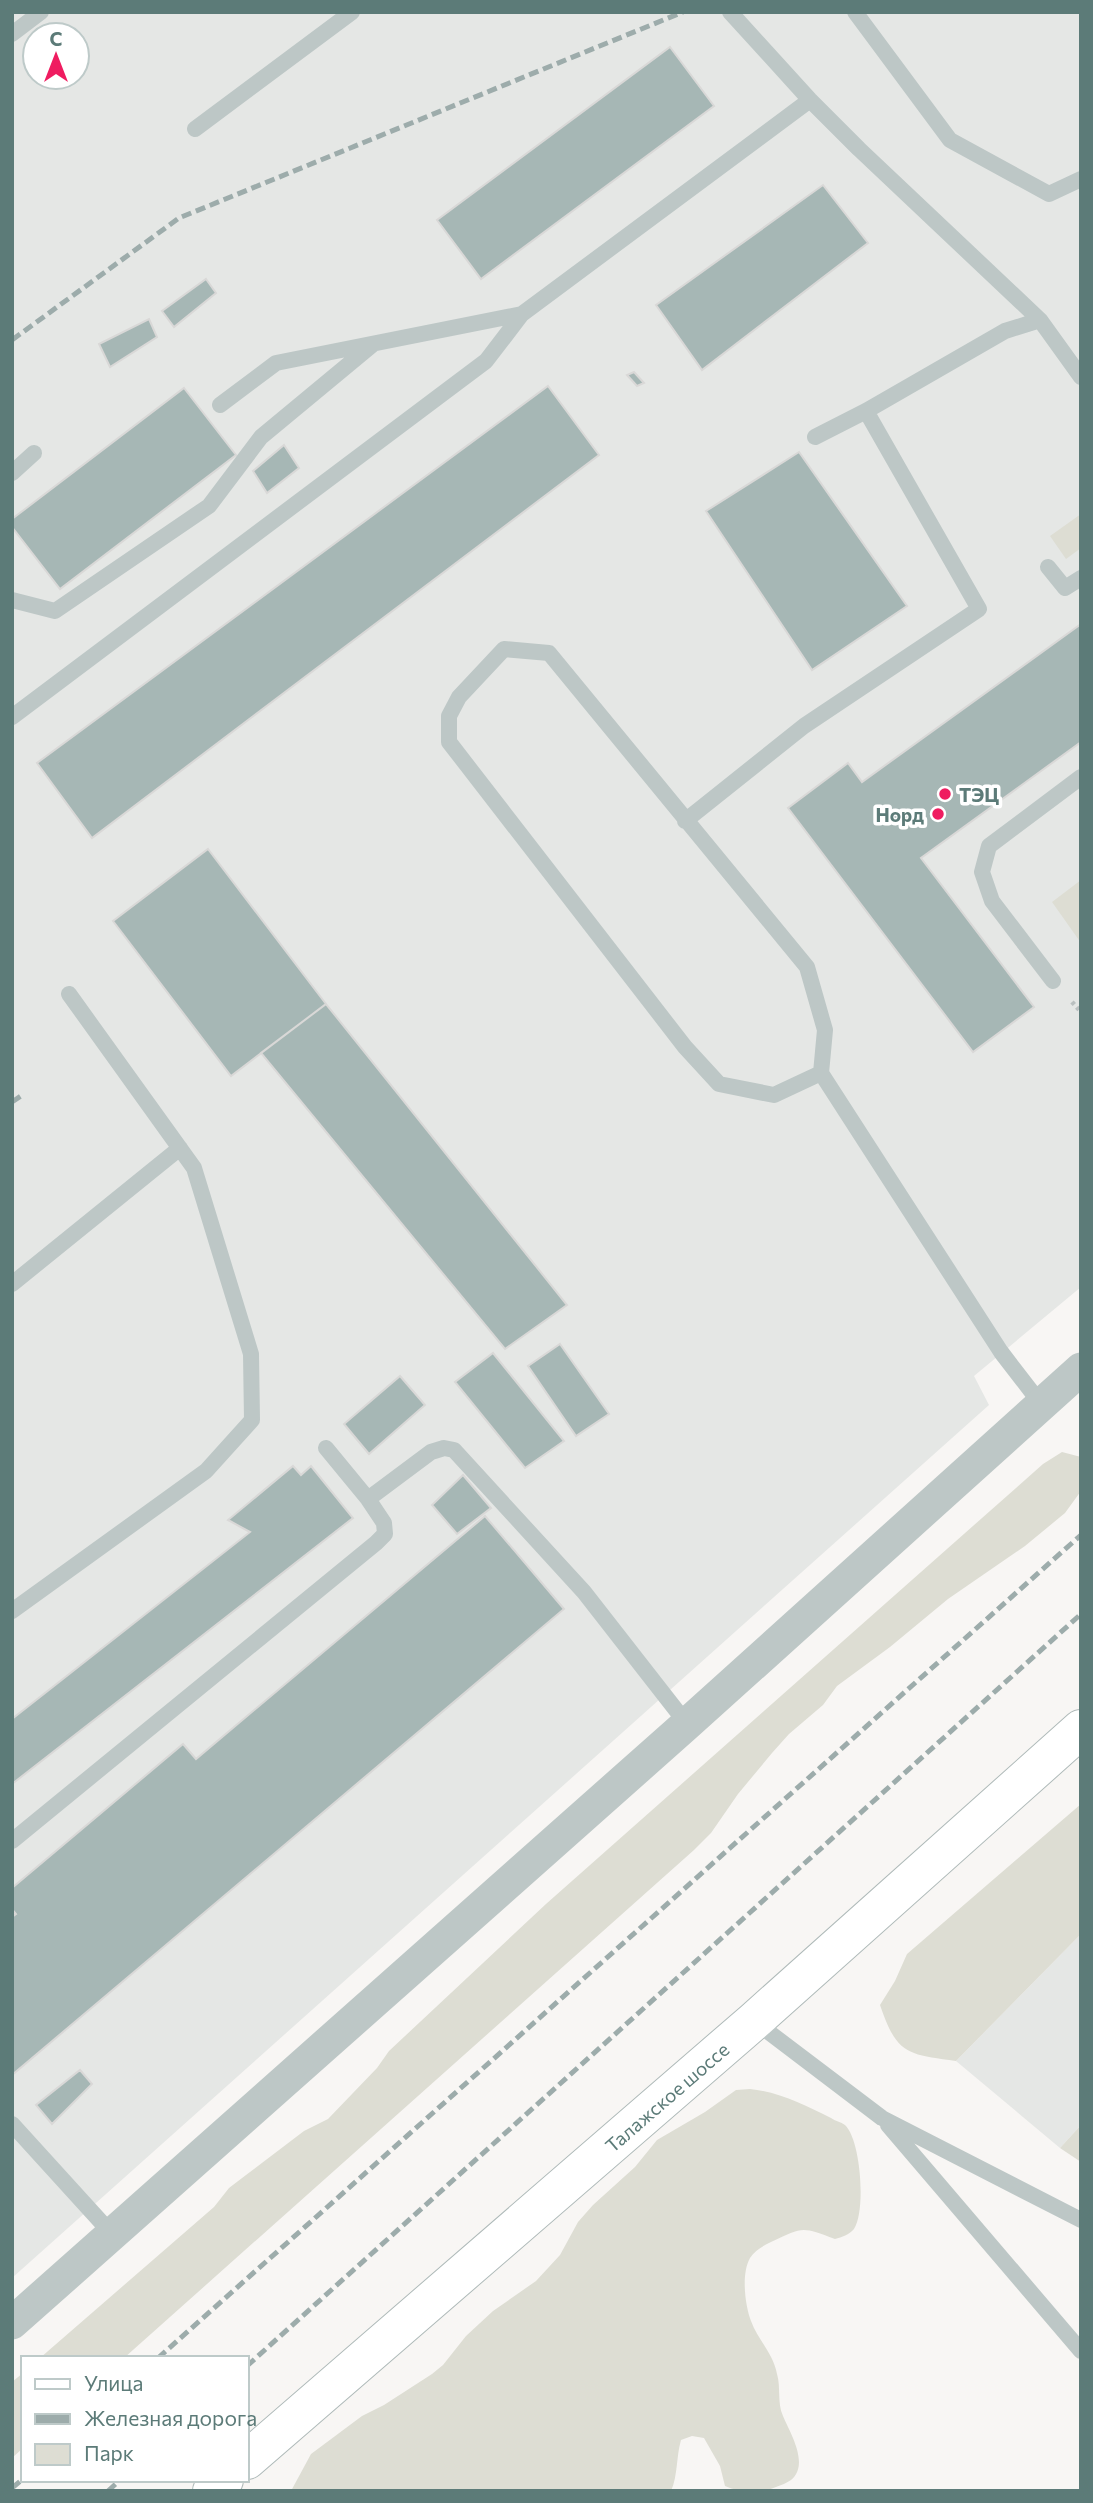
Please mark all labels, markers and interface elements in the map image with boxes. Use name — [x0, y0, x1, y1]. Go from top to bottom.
north arrow — [21, 21, 91, 91]
text: С — [50, 27, 63, 50]
place label: ТЭЦ — [959, 783, 999, 806]
marker: ТЭЦ — [937, 786, 953, 802]
place label: Норд — [876, 803, 924, 826]
marker: Норд — [930, 806, 946, 822]
street label: Талажское шоссе — [600, 2037, 733, 2156]
legend — [21, 2356, 248, 2482]
text: Улица — [84, 2370, 143, 2395]
text: Железная дорога — [84, 2405, 257, 2430]
text: Парк — [84, 2440, 134, 2465]

